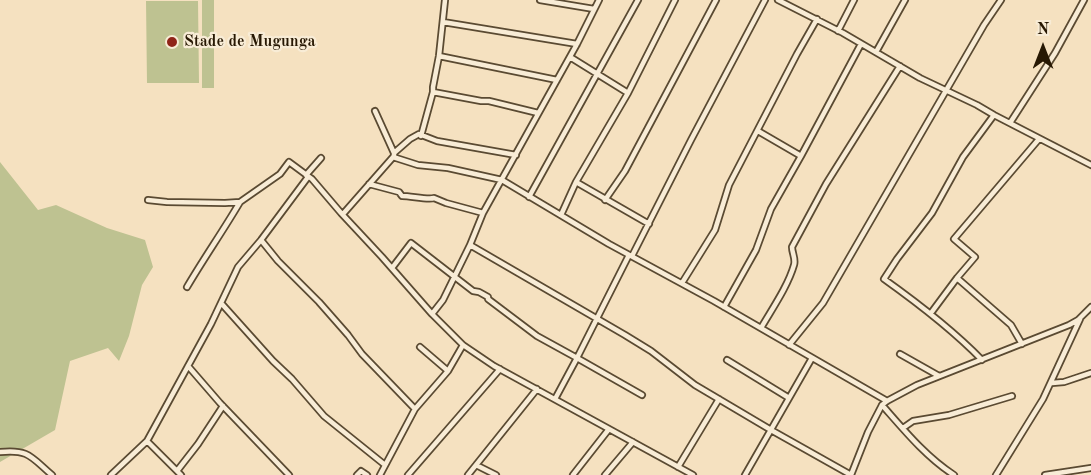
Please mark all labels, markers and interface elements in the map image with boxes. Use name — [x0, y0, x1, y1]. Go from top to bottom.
north arrow — [1013, 18, 1073, 78]
text: N — [1037, 22, 1049, 38]
place label: Stade de Mugunga — [184, 32, 316, 52]
marker: Stade de Mugunga — [165, 35, 179, 49]

